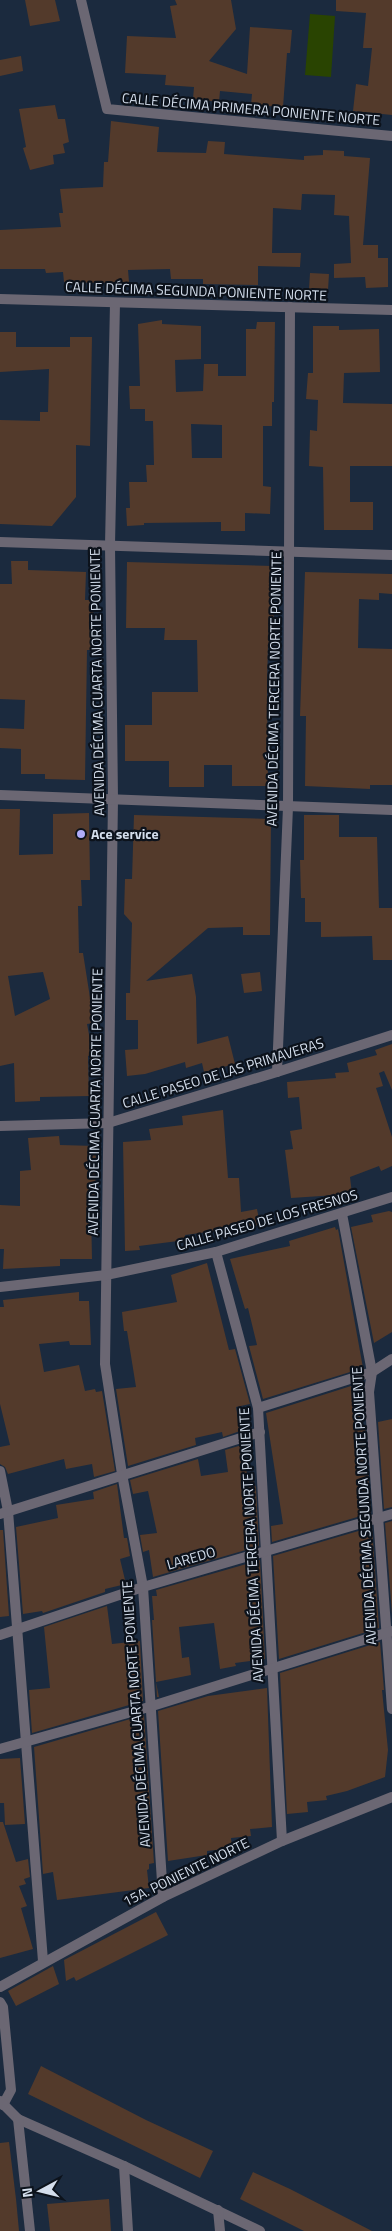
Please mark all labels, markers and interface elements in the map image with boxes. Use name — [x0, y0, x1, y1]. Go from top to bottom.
street label: CALLE DÉCIMA PRIMERA PONIENTE NORTE — [121, 87, 381, 130]
street label: CALLE DÉCIMA SEGUNDA PONIENTE NORTE — [65, 275, 327, 306]
street label: AVENIDA DÉCIMA CUARTA NORTE PONIENTE — [84, 548, 109, 816]
street label: AVENIDA DÉCIMA TERCERA NORTE PONIENTE — [261, 551, 286, 827]
place label: Ace service — [91, 823, 159, 844]
marker: Ace service — [75, 828, 87, 840]
street label: AVENIDA DÉCIMA CUARTA NORTE PONIENTE — [82, 968, 107, 1236]
street label: CALLE PASEO DE LAS PRIMAVERAS — [120, 1032, 326, 1113]
street label: CALLE PASEO DE LOS FRESNOS — [174, 1184, 360, 1255]
street label: AVENIDA DÉCIMA SEGUNDA NORTE PONIENTE — [346, 1366, 381, 1646]
street label: AVENIDA DÉCIMA TERCERA NORTE PONIENTE — [233, 1407, 268, 1683]
street label: LAREDO — [164, 1541, 218, 1574]
street label: AVENIDA DÉCIMA CUARTA NORTE PONIENTE — [116, 1580, 155, 1848]
street label: 15A. PONIENTE NORTE — [119, 1832, 253, 1911]
north arrow — [15, 2166, 65, 2216]
text: N — [16, 2187, 38, 2199]

